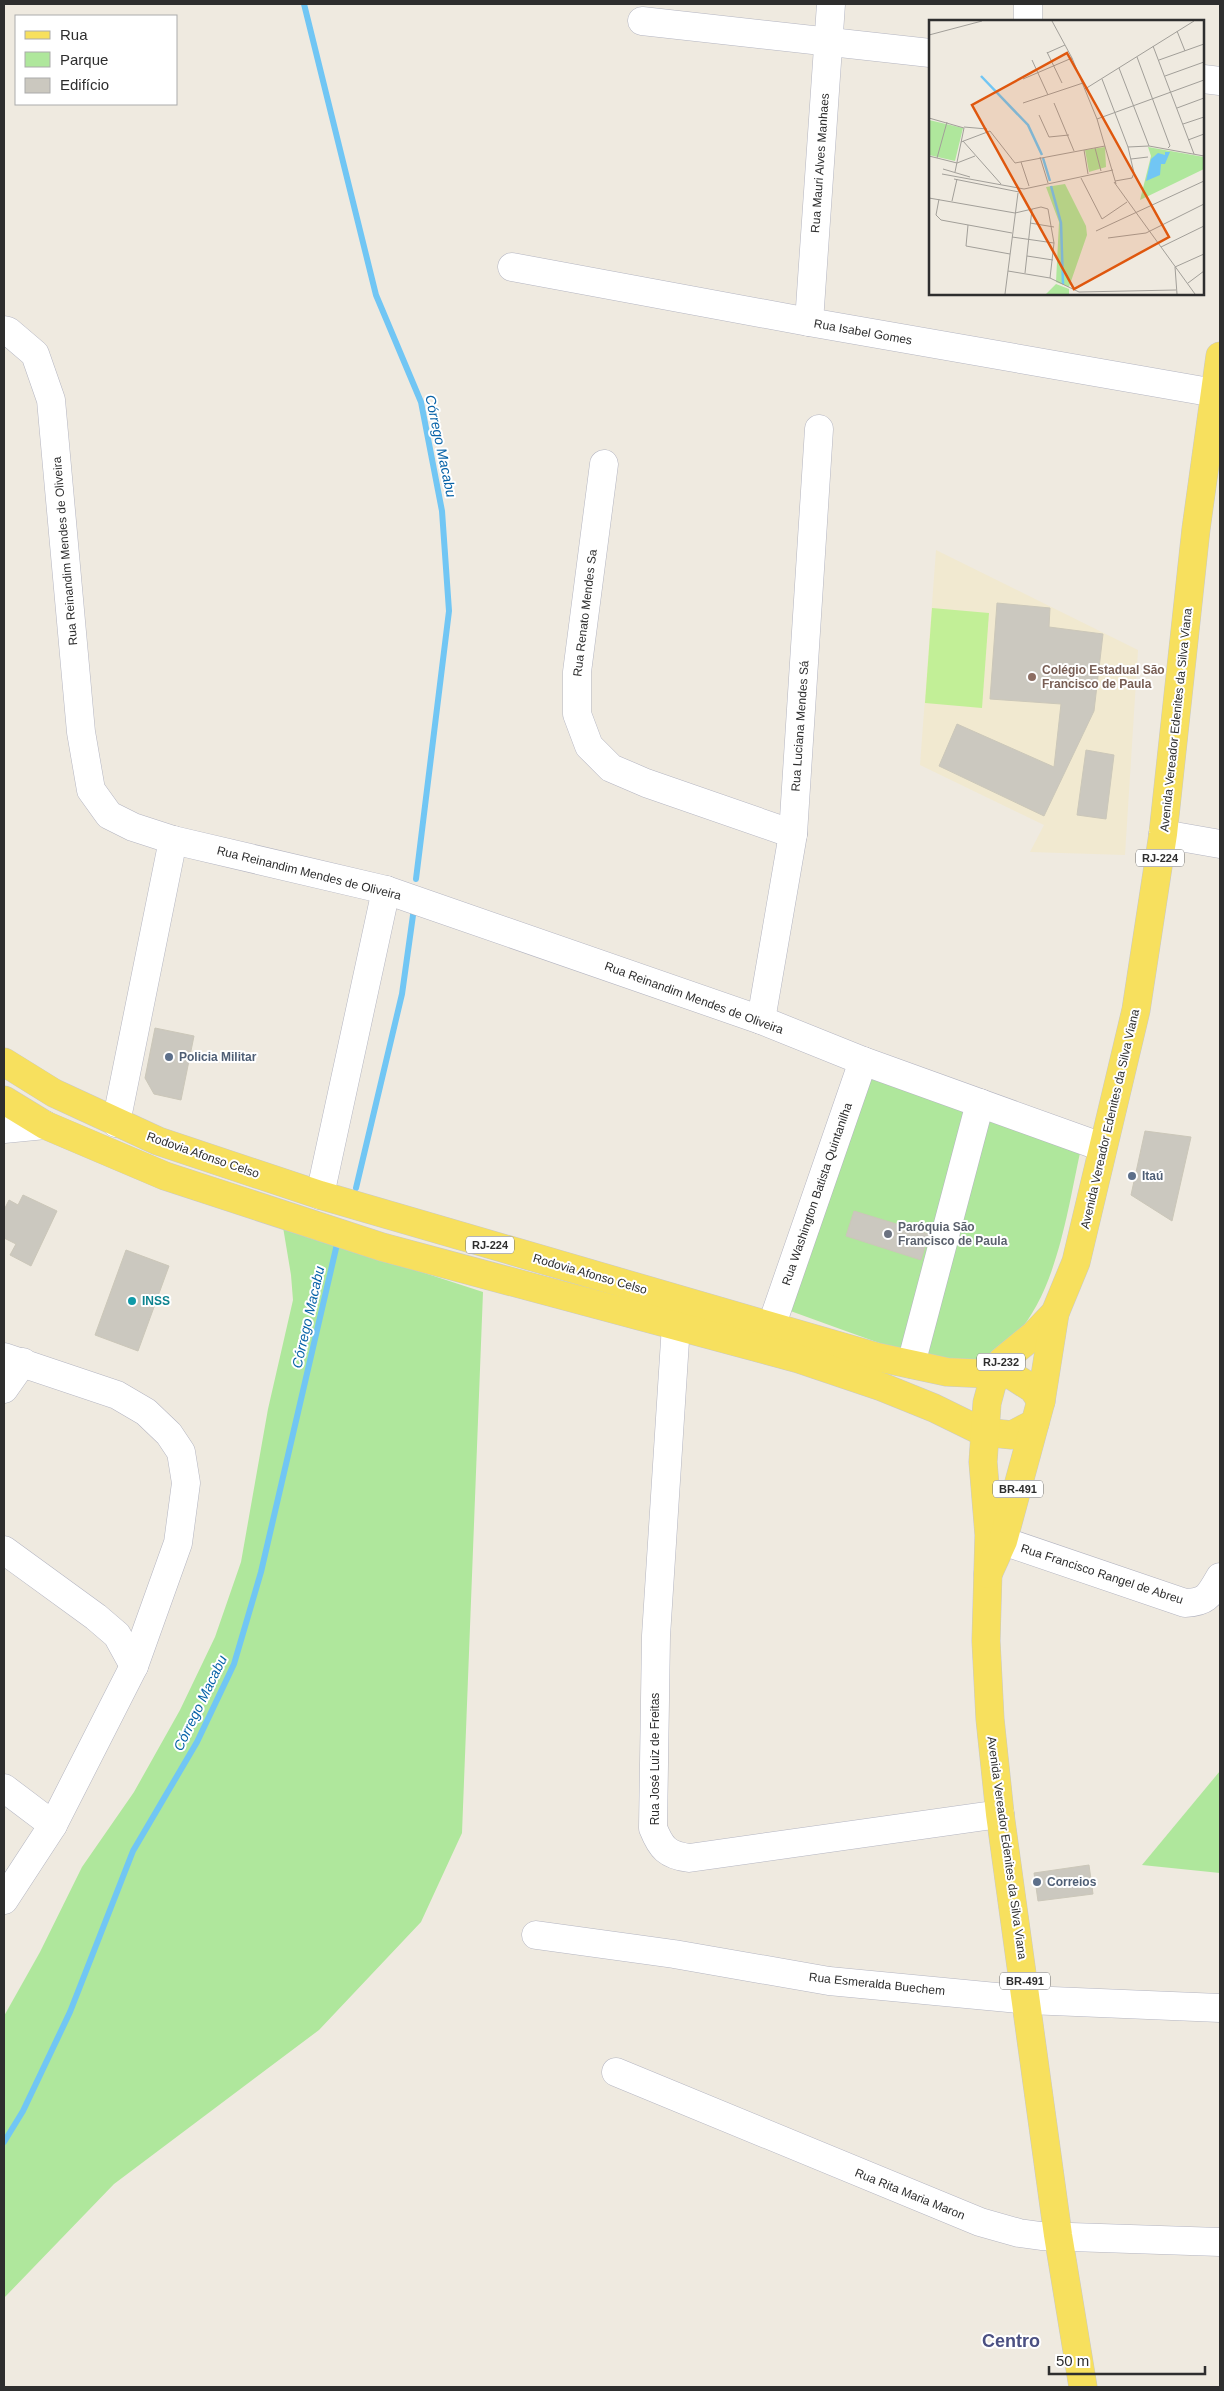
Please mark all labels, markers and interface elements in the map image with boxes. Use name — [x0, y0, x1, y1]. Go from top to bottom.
legend — [15, 15, 178, 105]
inset map — [929, 20, 1204, 295]
text: Rua — [60, 26, 88, 43]
text: Parque — [60, 51, 108, 68]
text: Edifício — [60, 76, 109, 93]
street label: Rua Mauri Alves Manhaes — [808, 93, 832, 233]
street label: Rua Isabel Gomes — [813, 316, 913, 348]
water label: Córrego Macabu — [422, 393, 460, 499]
street label: Rua Reinandim Mendes de Oliveira — [50, 456, 80, 646]
street label: Rua Renato Mendes Sa — [570, 548, 600, 677]
street label: Avenida Vereador Edenites da Silva Viana — [1157, 607, 1195, 833]
street label: Rua Luciana Mendes Sá — [788, 660, 812, 792]
place label: Colégio Estadual São Francisco de Paula — [1042, 663, 1165, 691]
marker: Colégio Estadual São Francisco de Paula — [1026, 671, 1038, 683]
street label: Rua Reinandim Mendes de Oliveira — [215, 843, 403, 903]
road number: RJ-224 — [1136, 850, 1184, 866]
street label: Rua Reinandim Mendes de Oliveira — [603, 959, 786, 1037]
street label: Avenida Vereador Edenites da Silva Viana — [1078, 1007, 1142, 1230]
place label: Policia Militar — [179, 1050, 257, 1064]
marker: Policia Militar — [163, 1051, 175, 1063]
street label: Rua Washington Batista Quintanilha — [779, 1100, 855, 1287]
street label: Rodovia Afonso Celso — [145, 1129, 261, 1181]
place label: Itaú — [1142, 1169, 1163, 1183]
marker: Itaú — [1126, 1170, 1138, 1182]
place label: Paróquia São Francisco de Paula — [898, 1220, 1008, 1248]
marker: Paróquia São Francisco de Paula — [882, 1228, 894, 1240]
road number: RJ-224 — [466, 1236, 514, 1254]
street label: Rodovia Afonso Celso — [531, 1251, 649, 1297]
water label: Córrego Macabu — [288, 1264, 328, 1370]
place label: INSS — [142, 1294, 170, 1308]
marker: INSS — [126, 1295, 138, 1307]
road number: RJ-232 — [977, 1354, 1025, 1370]
road number: BR-491 — [993, 1480, 1043, 1498]
street label: Rua Francisco Rangel de Abreu — [1019, 1541, 1185, 1607]
water label: Córrego Macabu — [170, 1652, 230, 1753]
street label: Rua José Luiz de Freitas — [648, 1693, 662, 1825]
street label: Avenida Vereador Edenites da Silva Viana — [984, 1736, 1030, 1961]
place label: Correios — [1047, 1875, 1097, 1889]
marker: Correios — [1031, 1876, 1043, 1888]
street label: Rua Esmeralda Buechem — [808, 1970, 946, 1998]
road number: BR-491 — [1000, 1972, 1050, 1990]
street label: Rua Rita Maria Maron — [853, 2166, 967, 2222]
district label: Centro — [982, 2331, 1040, 2351]
scale bar — [1049, 2344, 1205, 2376]
text: 50 m — [1056, 2352, 1089, 2369]

